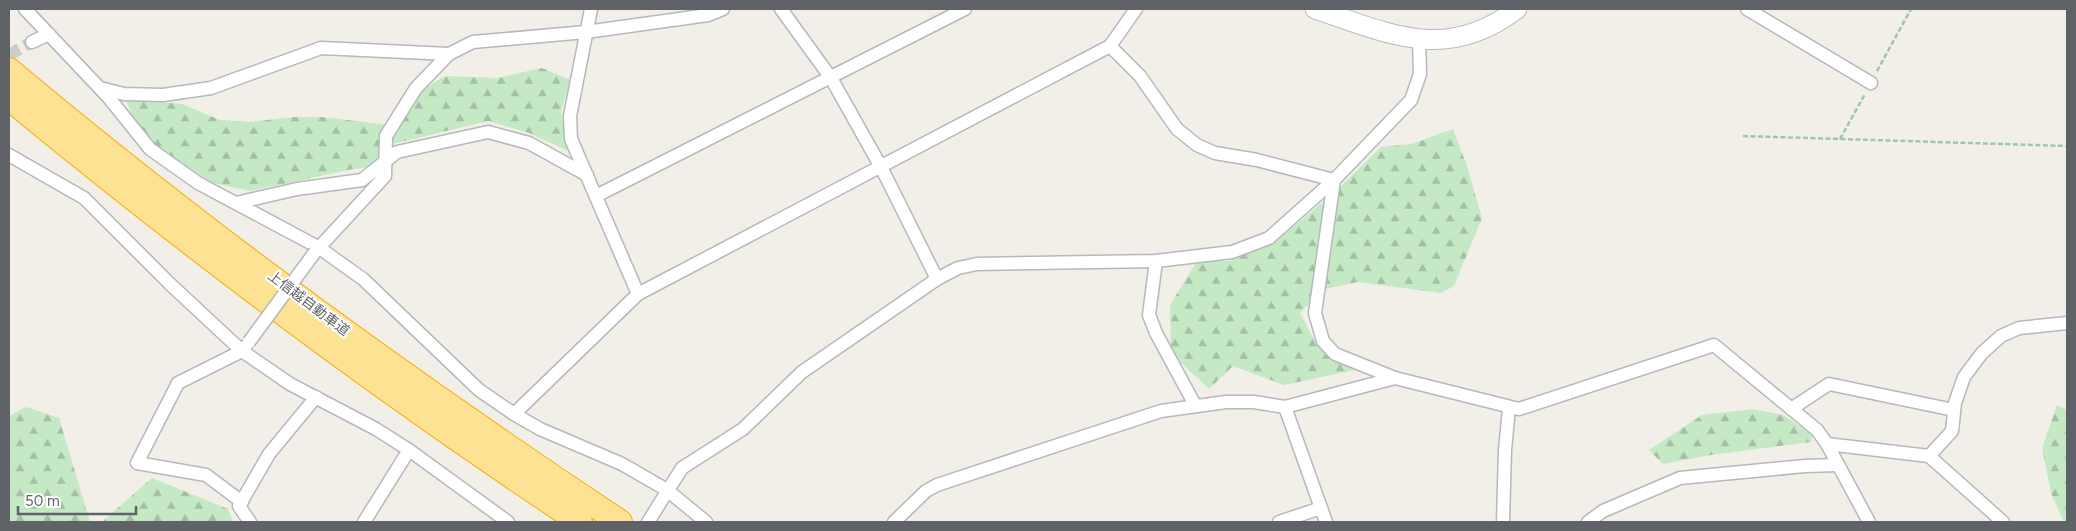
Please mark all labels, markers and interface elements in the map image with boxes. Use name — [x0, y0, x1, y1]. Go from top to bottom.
street label: 上信越自動車道 — [264, 267, 353, 340]
scale bar — [18, 484, 135, 516]
text: 50 m — [25, 492, 60, 510]

